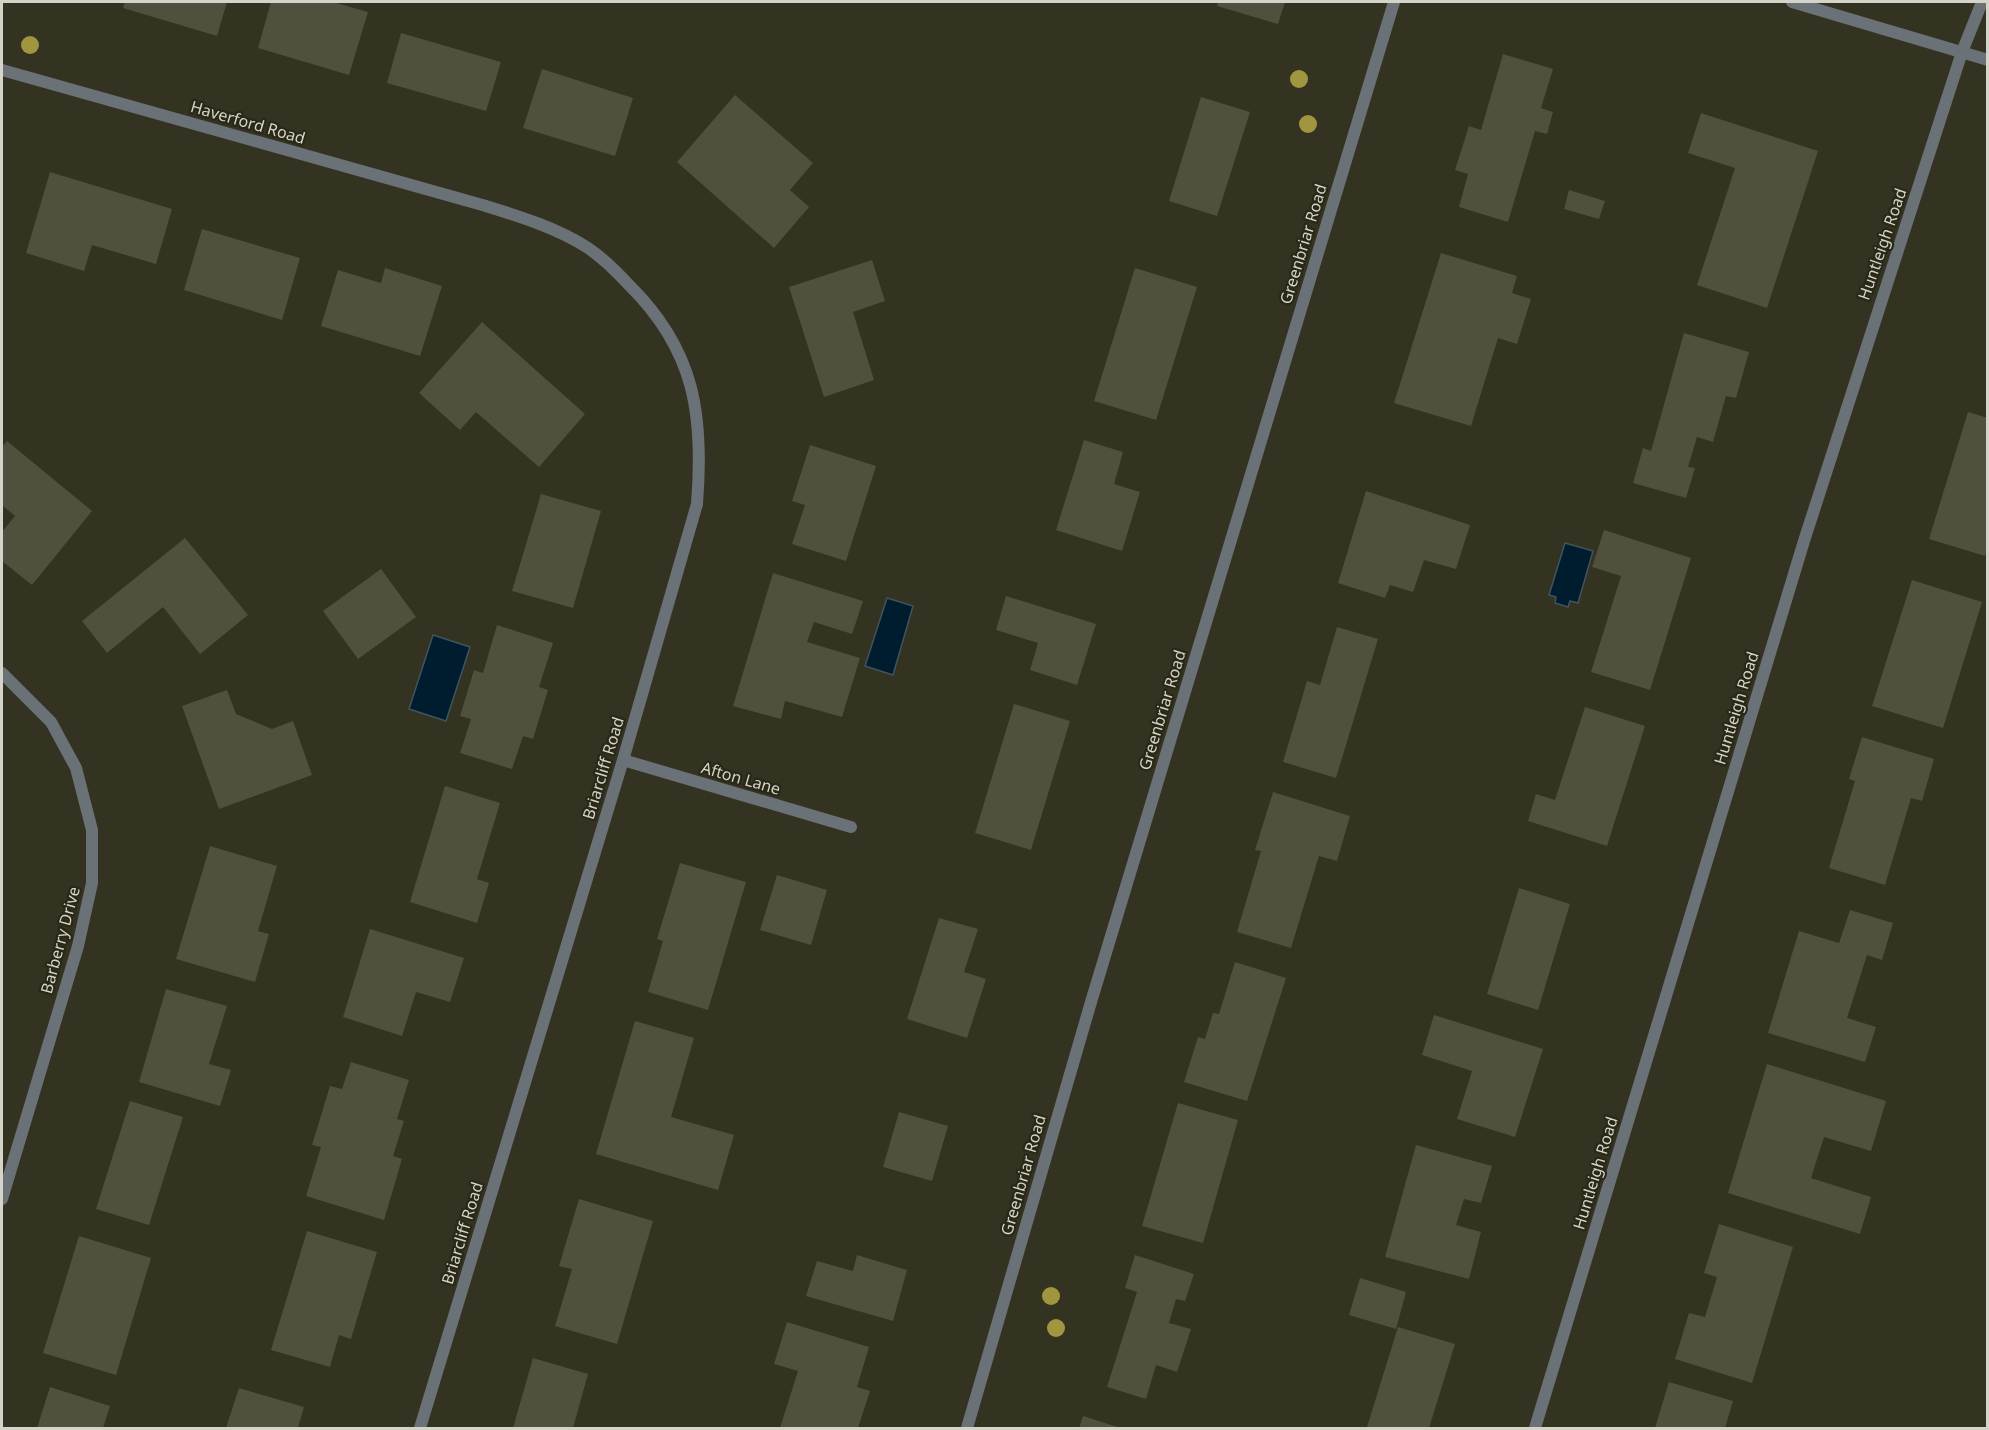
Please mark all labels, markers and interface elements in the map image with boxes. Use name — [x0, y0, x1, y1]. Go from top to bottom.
street label: Haverford Road — [188, 95, 308, 149]
street label: Greenbriar Road — [1274, 181, 1332, 307]
street label: Huntleigh Road — [1853, 185, 1911, 303]
street label: Greenbriar Road — [1133, 647, 1191, 773]
street label: Huntleigh Road — [1708, 649, 1764, 767]
street label: Briarcliff Road — [577, 714, 629, 822]
street label: Afton Lane — [699, 756, 783, 800]
street label: Barberry Drive — [35, 884, 85, 996]
street label: Greenbriar Road — [995, 1112, 1051, 1238]
street label: Huntleigh Road — [1567, 1114, 1623, 1232]
street label: Briarcliff Road — [436, 1179, 488, 1287]

